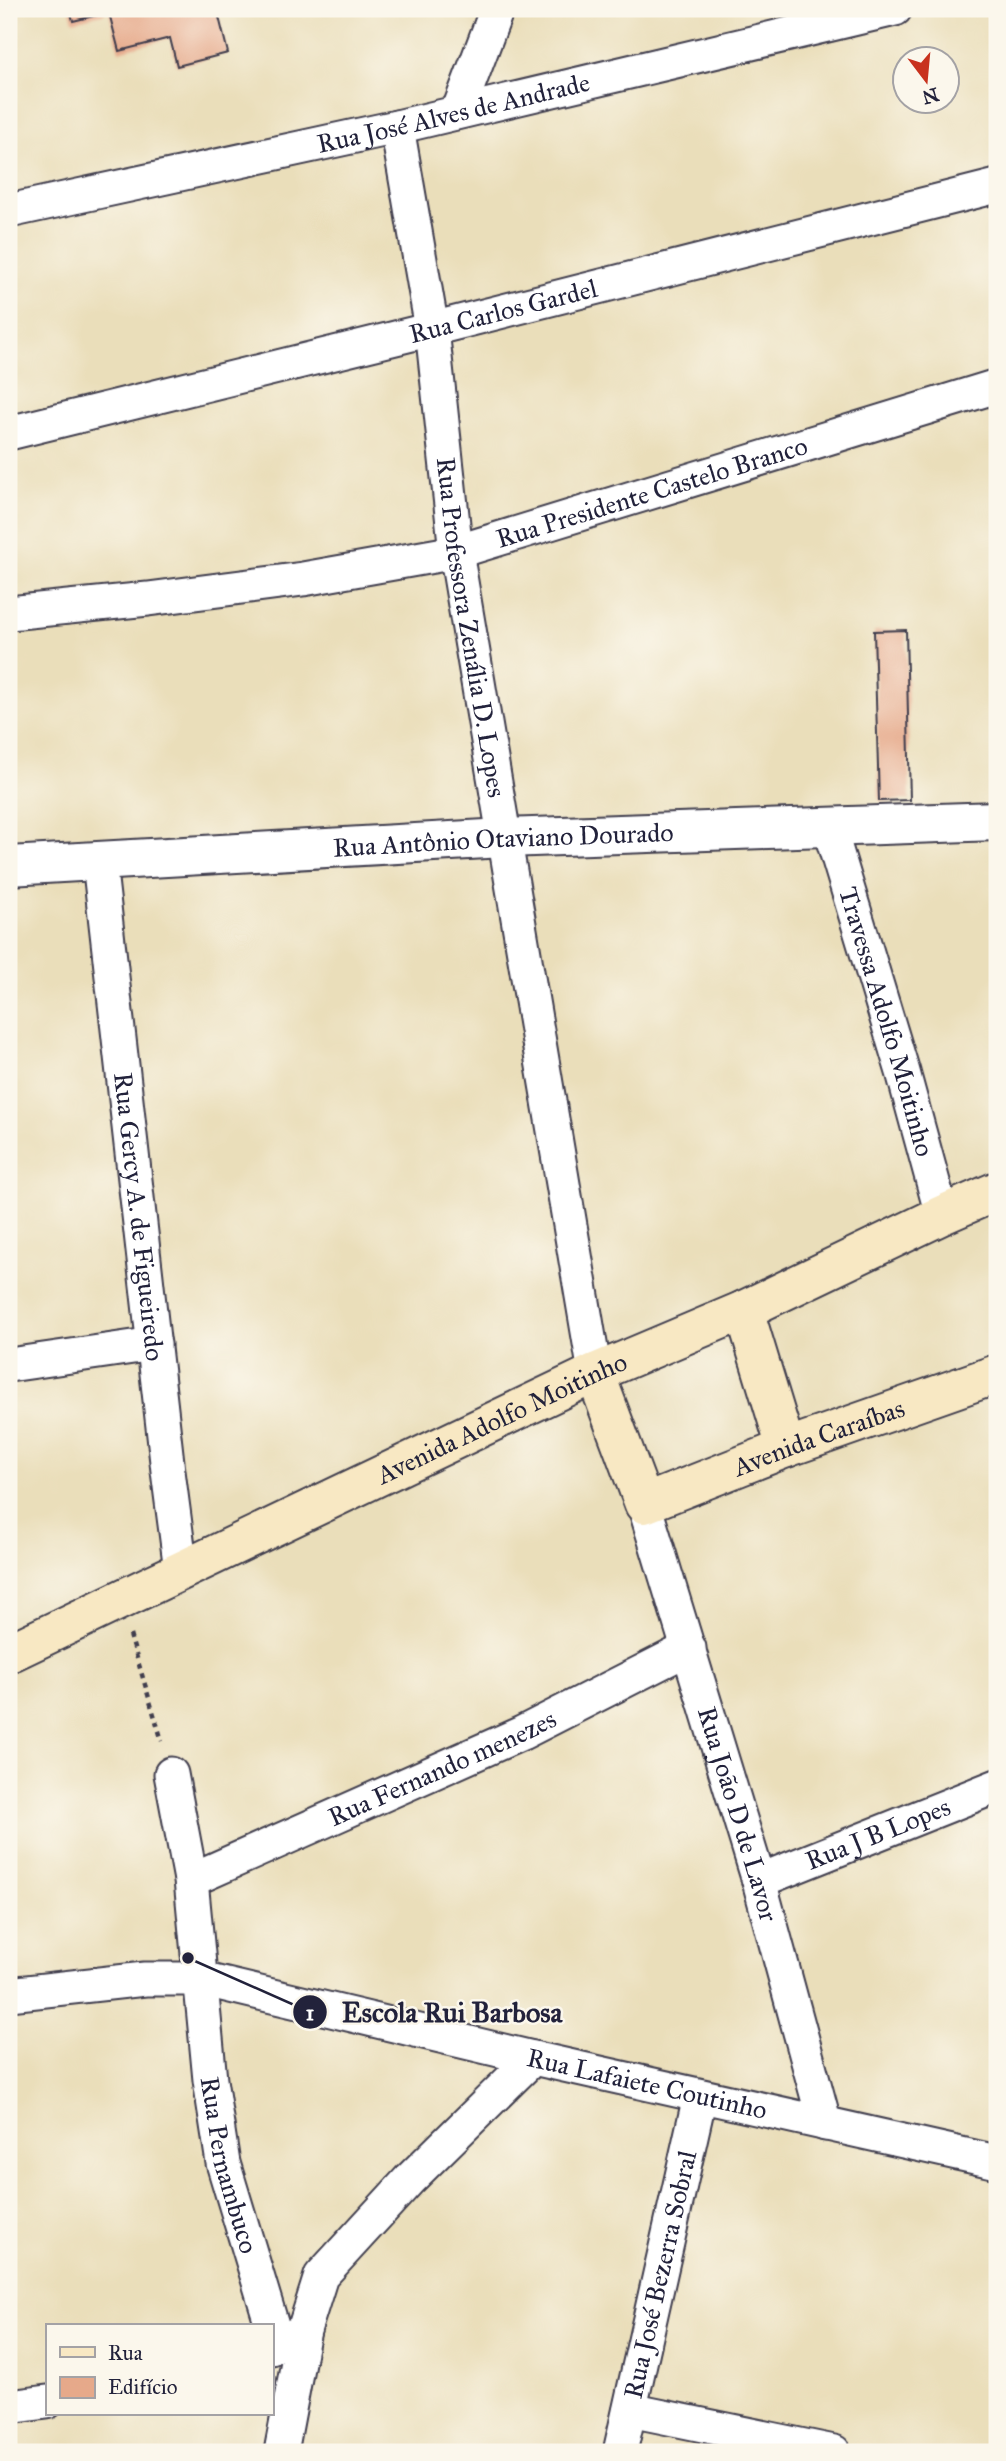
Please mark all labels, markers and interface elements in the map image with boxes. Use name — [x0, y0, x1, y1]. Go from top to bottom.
north arrow — [890, 46, 960, 116]
street label: Rua José Alves de Andrade — [314, 66, 593, 160]
text: N — [920, 83, 941, 109]
street label: Rua Carlos Gardel — [406, 272, 601, 350]
street label: Rua Presidente Castelo Branco — [492, 429, 811, 555]
street label: Rua Professora Zenália D. Lopes — [430, 456, 513, 800]
street label: Rua Antônio Otaviano Dourado — [332, 816, 674, 864]
street label: Travessa Adolfo Moitinho — [832, 883, 941, 1160]
street label: Rua Gercy A. de Figueiredo — [107, 1071, 171, 1363]
street label: Avenida Adolfo Moitinho — [371, 1345, 632, 1491]
street label: Avenida Caraíbas — [728, 1392, 909, 1484]
street label: Rua Fernando menezes — [323, 1702, 561, 1833]
street label: Rua João D de Lavor — [691, 1703, 785, 1925]
street label: Rua J B Lopes — [801, 1790, 955, 1877]
callout: Escola Rui Barbosa — [293, 1988, 577, 2037]
text: Escola Rui Barbosa — [342, 1995, 563, 2030]
text: 1 — [306, 2000, 314, 2026]
street label: Rua Lafaiete Coutinho — [524, 2041, 770, 2126]
street label: Rua Pernambuco — [194, 2074, 265, 2257]
street label: Rua José Bezerra Sobral — [617, 2147, 703, 2402]
legend — [46, 2324, 273, 2416]
text: Rua — [108, 2340, 143, 2366]
text: Edifício — [108, 2374, 178, 2400]

